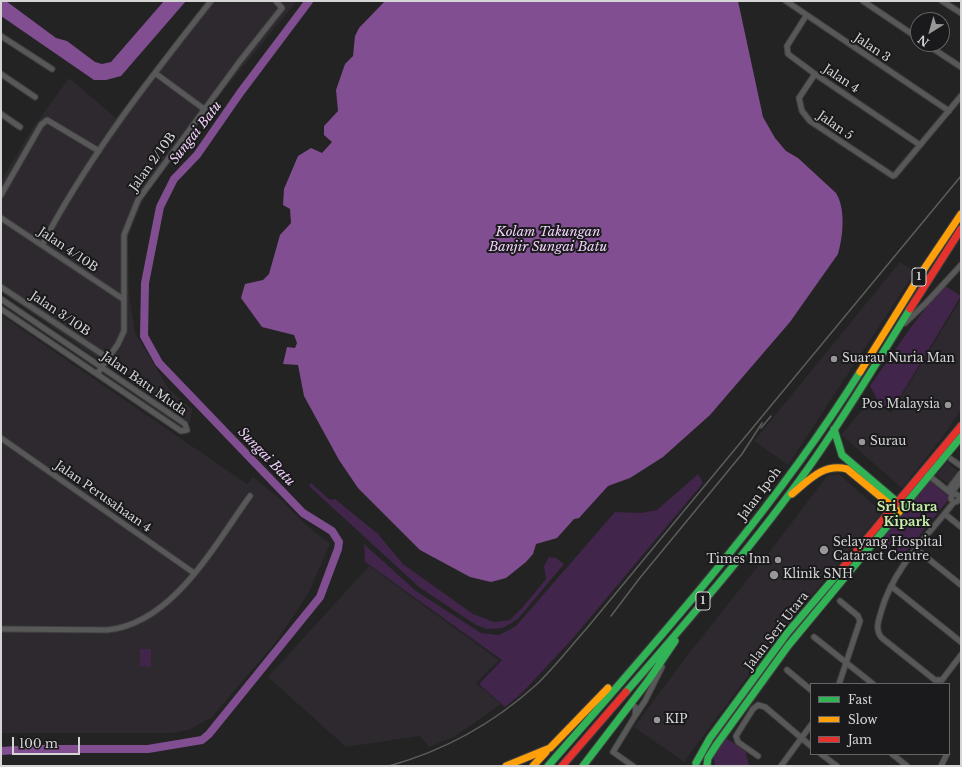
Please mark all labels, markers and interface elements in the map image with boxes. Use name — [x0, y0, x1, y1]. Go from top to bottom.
north arrow — [910, 12, 950, 52]
street label: Jalan 3 — [851, 31, 893, 65]
text: N — [915, 32, 932, 49]
street label: Jalan 4 — [820, 62, 862, 96]
water label: Sungai Batu — [167, 98, 225, 168]
street label: Jalan 5 — [814, 109, 856, 143]
street label: Jalan 2/10B — [127, 130, 179, 194]
water label: Kolam Takungan Banjir Sungai Batu — [489, 224, 607, 255]
street label: Jalan 4/10B — [35, 225, 101, 275]
road number: 1 — [912, 268, 926, 286]
street label: Jalan 3/10B — [27, 289, 93, 339]
street label: Jalan Batu Muda — [99, 349, 189, 419]
place label: Suarau Nuria Man — [842, 352, 955, 366]
marker: Suarau Nuria Man — [829, 354, 839, 364]
place label: Pos Malaysia — [862, 398, 940, 412]
marker: Pos Malaysia — [943, 400, 953, 410]
water label: Sungai Batu — [234, 424, 298, 490]
place label: Surau — [870, 435, 906, 449]
marker: Surau — [857, 437, 867, 447]
street label: Jalan Perusahaan 4 — [52, 458, 154, 536]
street label: Jalan Ipoh — [736, 465, 784, 523]
district label: Sri Utara Kipark — [877, 499, 937, 530]
place label: Selayang Hospital Cataract Centre — [833, 536, 942, 564]
marker: Selayang Hospital Cataract Centre — [818, 544, 830, 556]
place label: Times Inn — [706, 553, 770, 567]
marker: Times Inn — [773, 555, 783, 565]
place label: Klinik SNH — [783, 568, 853, 582]
marker: Klinik SNH — [768, 569, 780, 581]
street label: Jalan Seri Utara — [742, 589, 812, 673]
road number: 1 — [696, 592, 710, 610]
legend — [810, 683, 950, 755]
text: Fast — [848, 692, 872, 707]
text: Slow — [848, 712, 877, 727]
place label: KIP — [665, 713, 688, 727]
marker: KIP — [652, 715, 662, 725]
scale bar — [14, 729, 82, 755]
text: Jam — [848, 732, 872, 747]
text: 100 m — [19, 736, 58, 751]

